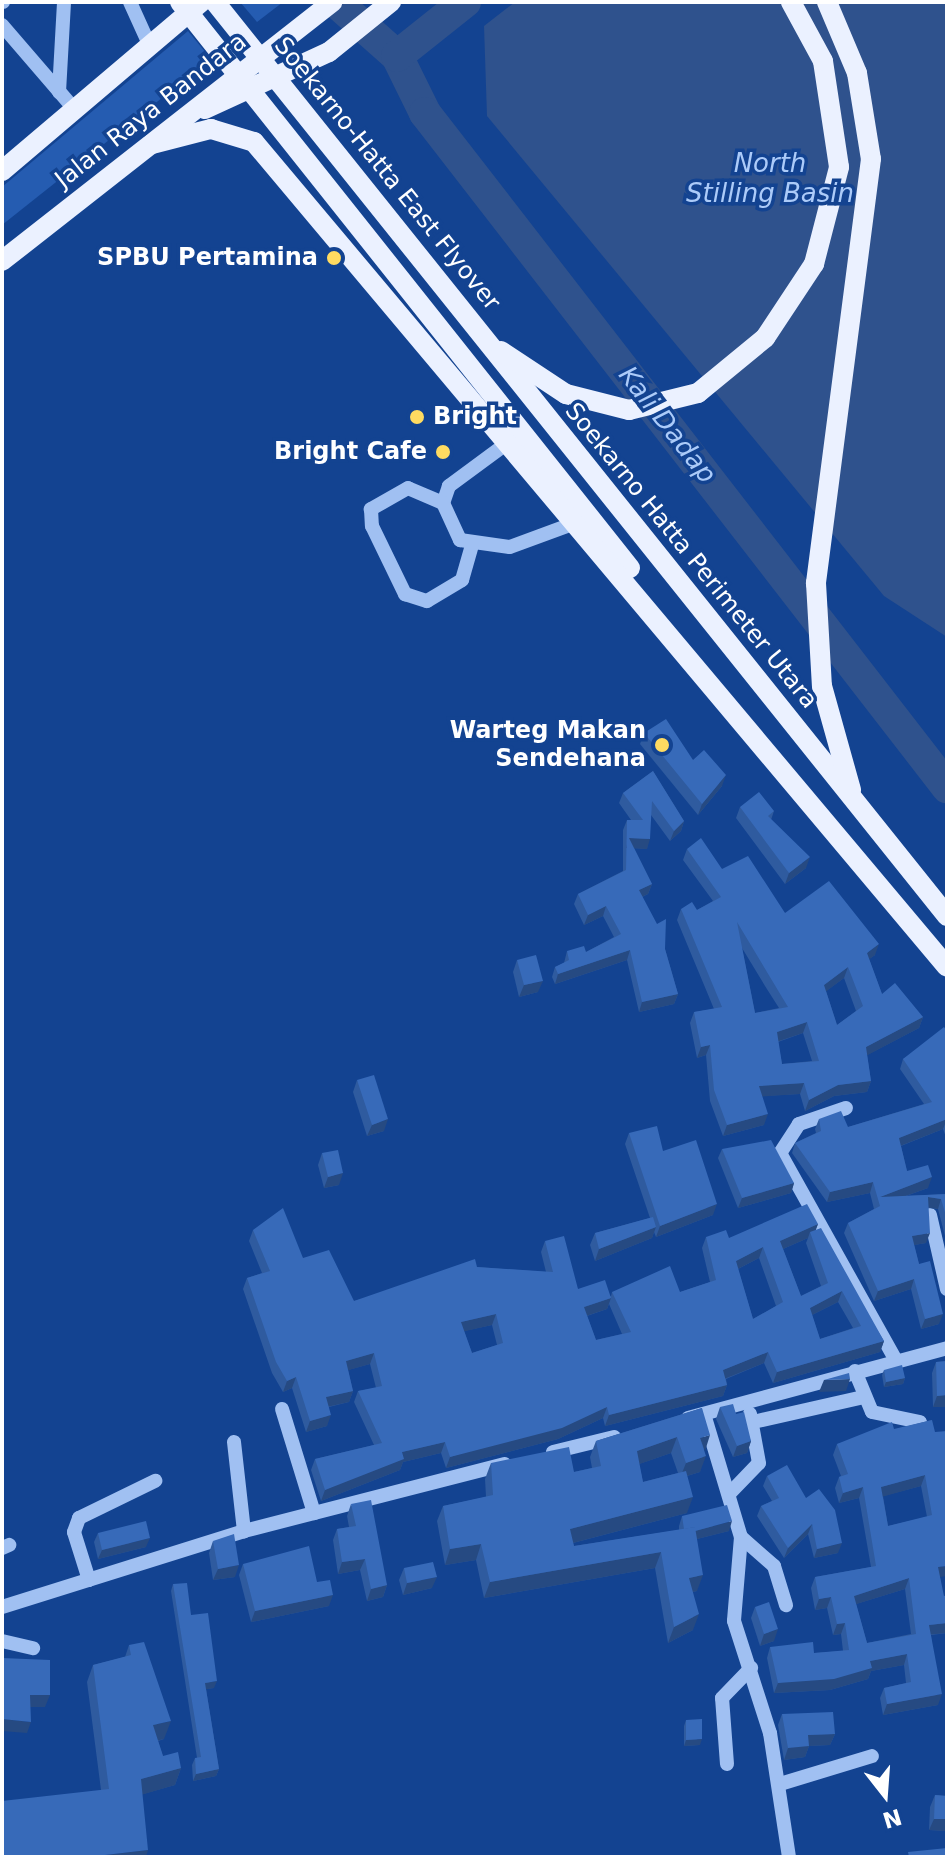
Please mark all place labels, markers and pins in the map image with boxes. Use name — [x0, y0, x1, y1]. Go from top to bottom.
place label: SPBU Pertamina — [97, 244, 318, 272]
marker: SPBU Pertamina — [325, 249, 343, 267]
place label: Bright — [433, 403, 517, 431]
marker: Bright — [408, 408, 426, 426]
place label: Bright Cafe — [274, 438, 427, 466]
marker: Bright Cafe — [434, 443, 452, 461]
place label: Warteg Makan Sendehana — [450, 717, 646, 773]
marker: Warteg Makan Sendehana — [653, 736, 671, 754]

